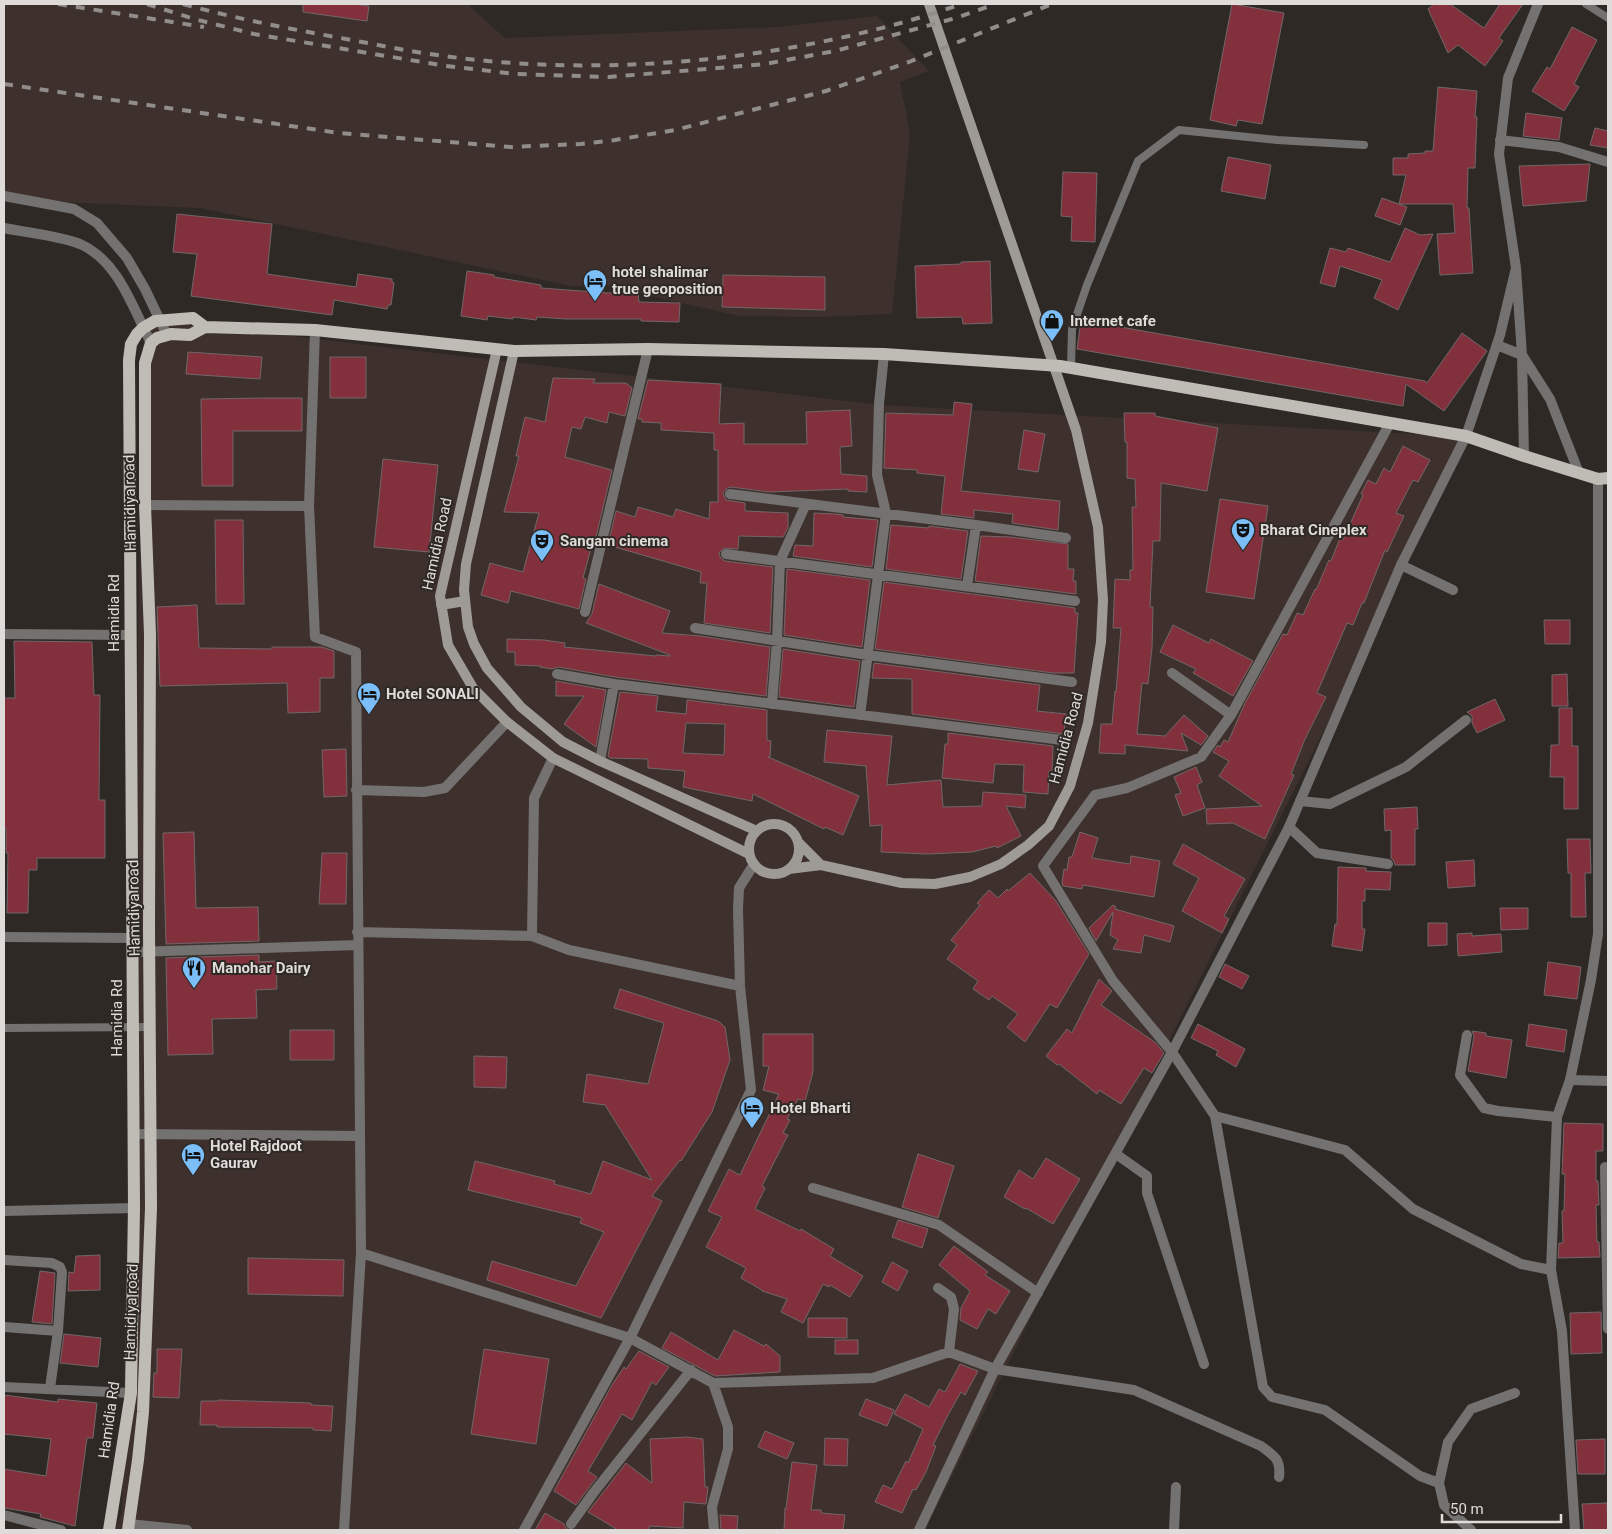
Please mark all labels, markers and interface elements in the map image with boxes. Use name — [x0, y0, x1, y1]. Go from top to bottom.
place label: hotel shalimar true geoposition — [612, 263, 722, 298]
hotel icon: hotel shalimar true geoposition — [582, 268, 608, 302]
shop icon: Internet cafe — [1039, 308, 1065, 342]
place label: Internet cafe — [1070, 312, 1156, 330]
street label: Hamidiya road — [120, 454, 140, 552]
street label: Hamidia Road — [418, 496, 456, 592]
theatre icon: Bharat Cineplex — [1230, 517, 1256, 551]
place label: Bharat Cineplex — [1260, 521, 1367, 539]
theatre icon: Sangam cinema — [529, 528, 555, 562]
place label: Sangam cinema — [560, 532, 668, 550]
street label: Hamidia Rd — [105, 574, 123, 652]
hotel icon: Hotel SONALI — [356, 681, 382, 715]
place label: Hotel SONALI — [386, 685, 479, 703]
street label: Hamidia Road — [1045, 690, 1087, 786]
street label: Hamidiya road — [124, 859, 144, 957]
restaurant icon: Manohar Dairy — [181, 955, 207, 989]
place label: Manohar Dairy — [212, 959, 311, 977]
street label: Hamidia Rd — [108, 979, 126, 1057]
hotel icon: Hotel Bharti — [739, 1095, 765, 1129]
place label: Hotel Bharti — [770, 1099, 851, 1117]
place label: Hotel Rajdoot Gaurav — [210, 1137, 302, 1172]
hotel icon: Hotel Rajdoot Gaurav — [180, 1142, 206, 1176]
street label: Hamidiya road — [120, 1263, 142, 1361]
street label: Hamidia Rd — [95, 1380, 123, 1460]
scale bar — [1442, 1492, 1561, 1524]
text: 50 m — [1450, 1500, 1484, 1518]

